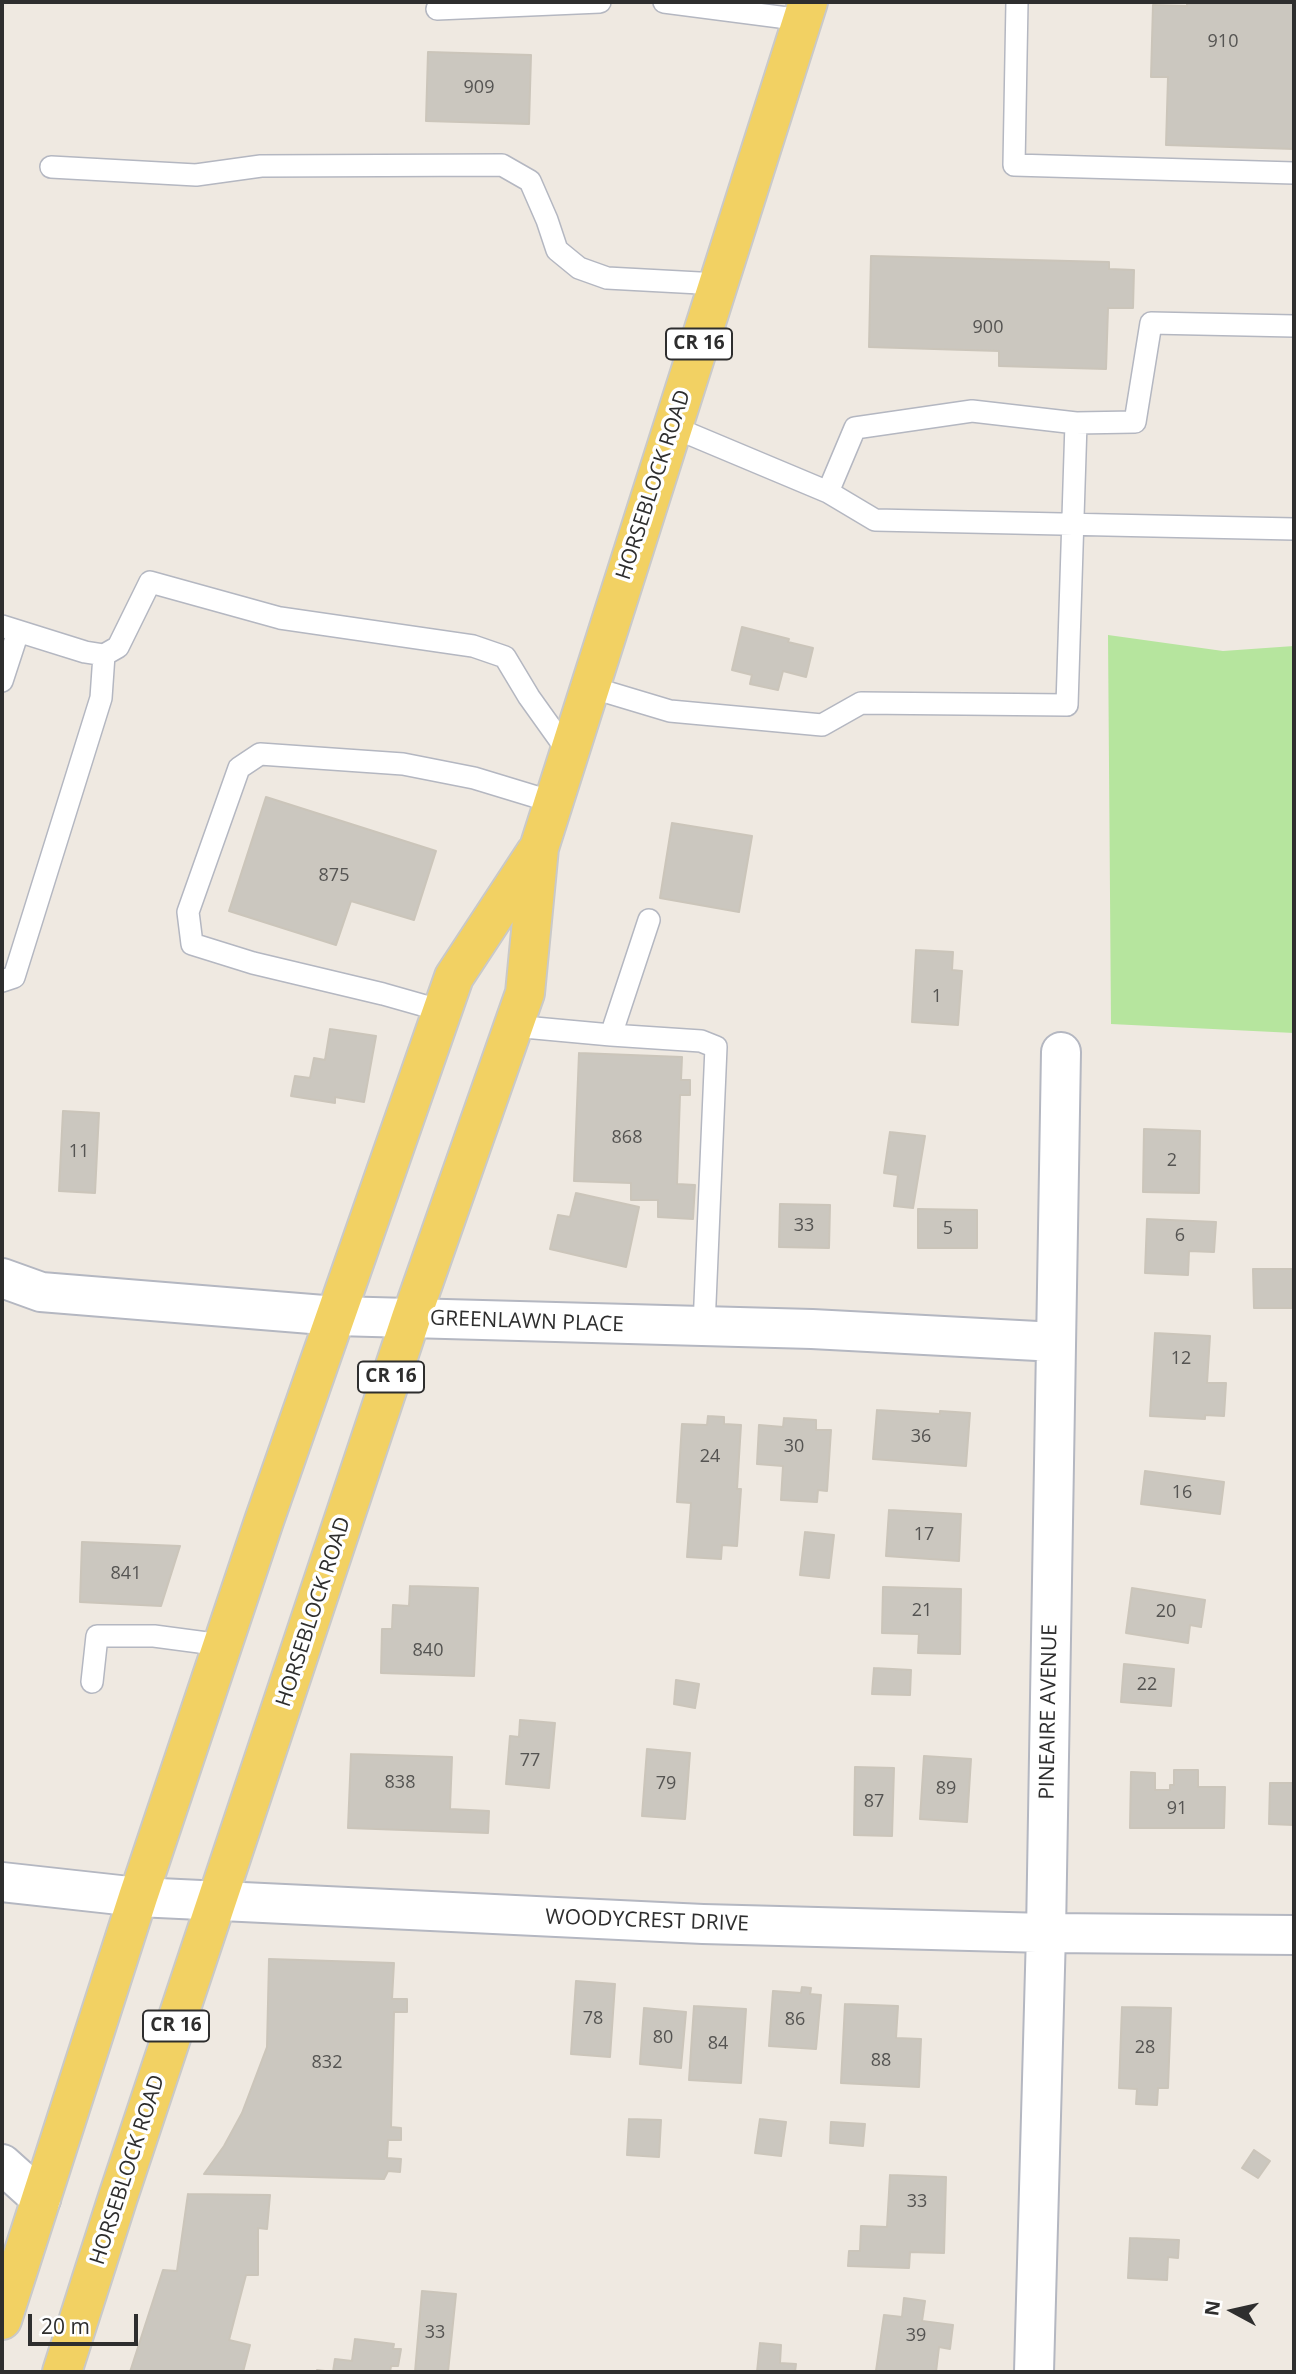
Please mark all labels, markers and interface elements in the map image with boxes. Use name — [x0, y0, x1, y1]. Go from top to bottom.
house number: 910 — [1208, 31, 1238, 53]
house number: 909 — [464, 77, 494, 99]
house number: 900 — [973, 317, 1003, 339]
road number: CR 16 — [666, 328, 732, 360]
street label: HORSEBLOCK ROAD — [611, 387, 697, 583]
house number: 875 — [319, 865, 349, 887]
house number: 1 — [932, 986, 942, 1008]
house number: 868 — [612, 1127, 642, 1149]
house number: 11 — [69, 1141, 89, 1163]
house number: 2 — [1167, 1150, 1177, 1172]
house number: 33 — [794, 1215, 814, 1237]
house number: 5 — [943, 1218, 953, 1240]
house number: 6 — [1175, 1225, 1185, 1247]
street label: GREENLAWN PLACE — [430, 1306, 624, 1338]
house number: 12 — [1171, 1348, 1191, 1370]
road number: CR 16 — [358, 1362, 424, 1392]
house number: 36 — [911, 1426, 931, 1448]
house number: 30 — [784, 1436, 804, 1458]
house number: 24 — [700, 1446, 720, 1468]
house number: 16 — [1172, 1482, 1192, 1504]
street label: HORSEBLOCK ROAD — [271, 1514, 357, 1710]
house number: 17 — [914, 1524, 934, 1546]
house number: 841 — [111, 1563, 141, 1585]
house number: 21 — [912, 1600, 932, 1622]
house number: 20 — [1156, 1601, 1176, 1623]
street label: PINEAIRE AVENUE — [1035, 1624, 1063, 1800]
house number: 840 — [413, 1640, 443, 1662]
house number: 22 — [1137, 1674, 1157, 1696]
house number: 77 — [520, 1750, 540, 1772]
house number: 838 — [385, 1772, 415, 1794]
house number: 79 — [656, 1773, 676, 1795]
house number: 89 — [936, 1778, 956, 1800]
house number: 87 — [864, 1791, 884, 1813]
house number: 91 — [1167, 1798, 1187, 1820]
street label: WOODYCREST DRIVE — [545, 1905, 749, 1937]
house number: 78 — [583, 2008, 603, 2030]
house number: 86 — [785, 2009, 805, 2031]
road number: CR 16 — [143, 2010, 209, 2042]
house number: 80 — [653, 2027, 673, 2049]
house number: 84 — [708, 2033, 728, 2055]
house number: 28 — [1135, 2037, 1155, 2059]
house number: 88 — [871, 2050, 891, 2072]
house number: 832 — [312, 2052, 342, 2074]
street label: HORSEBLOCK ROAD — [85, 2072, 171, 2268]
house number: 33 — [907, 2191, 927, 2213]
north arrow — [1198, 2276, 1268, 2346]
text: N — [1198, 2299, 1226, 2318]
scale bar — [32, 2300, 142, 2344]
text: 20 m — [41, 2312, 90, 2340]
house number: 33 — [425, 2322, 445, 2344]
house number: 39 — [906, 2325, 926, 2347]

